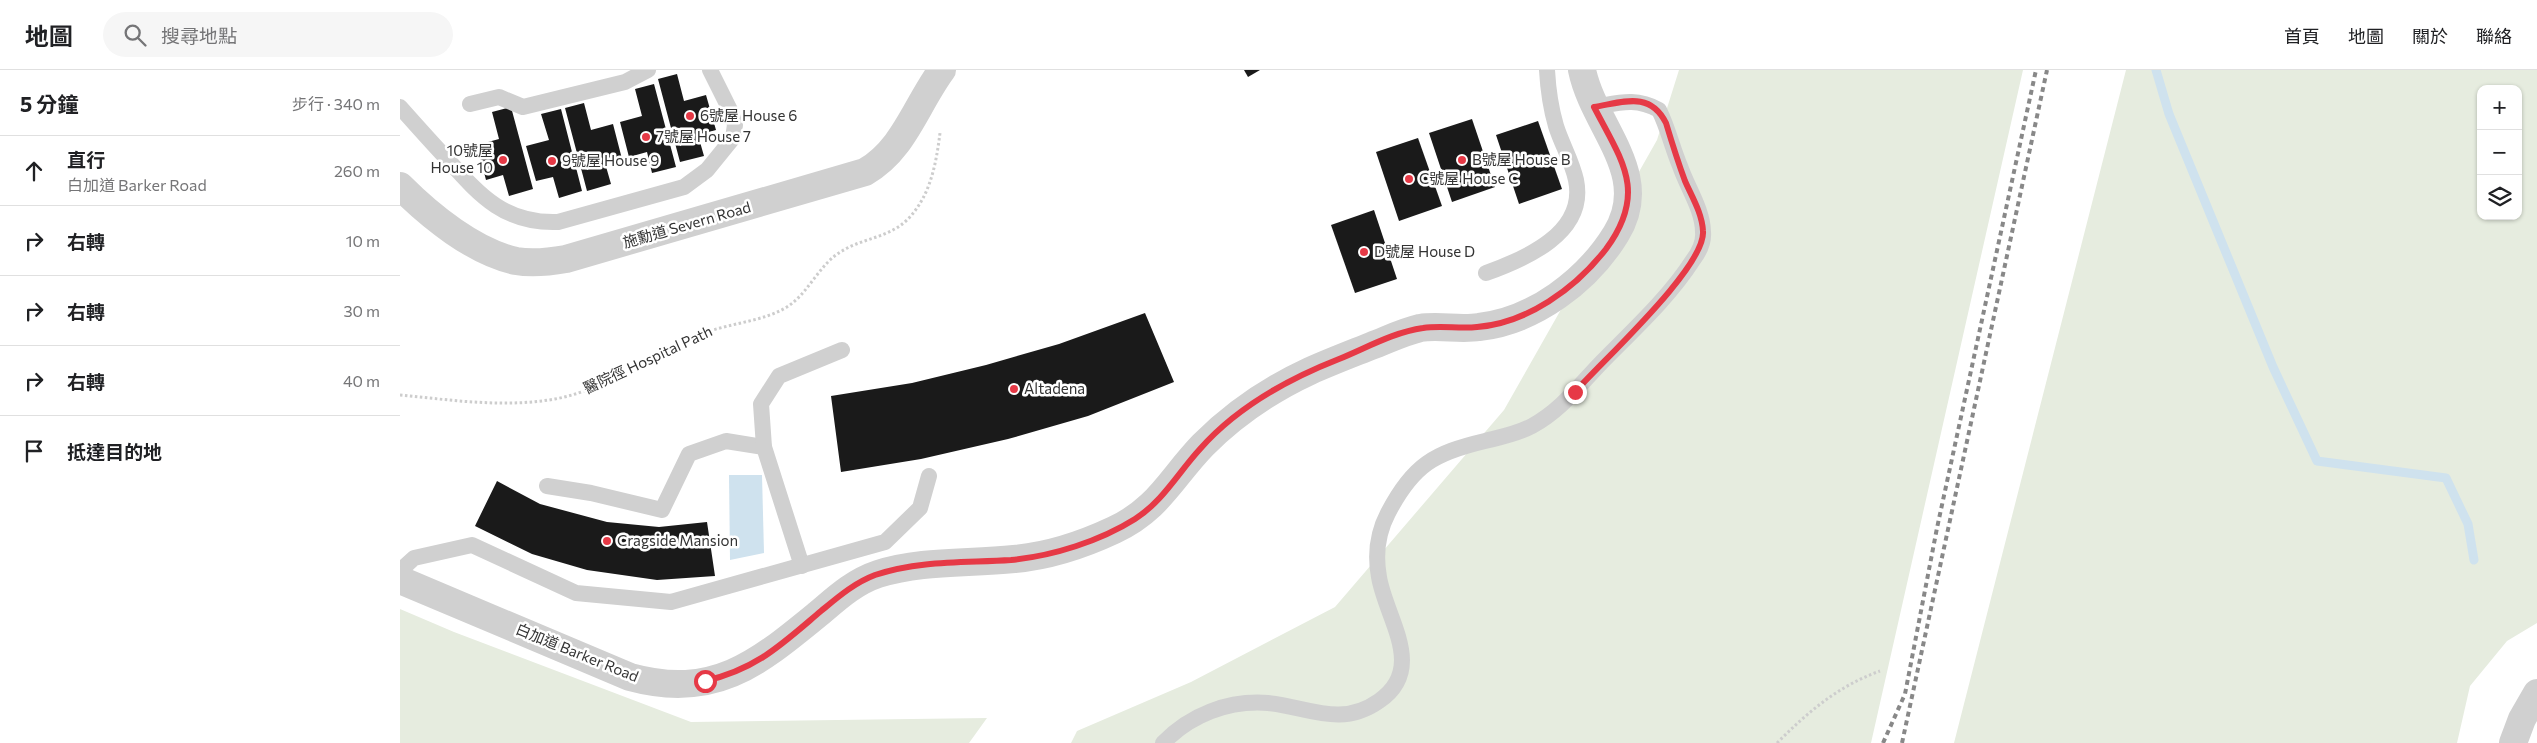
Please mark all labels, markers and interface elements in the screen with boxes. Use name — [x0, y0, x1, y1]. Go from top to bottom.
search box — [103, 12, 453, 57]
text: 地圖 — [25, 21, 73, 50]
icon: search — [121, 21, 149, 49]
text: 搜尋地點 — [161, 24, 237, 47]
text: 首頁 — [2284, 25, 2320, 47]
text: 地圖 — [2348, 25, 2384, 47]
text: 關於 — [2412, 25, 2448, 47]
text: 聯絡 — [2476, 25, 2512, 47]
map controls — [2477, 85, 2522, 220]
button: + — [2477, 85, 2522, 130]
text: 5 分鐘 — [20, 91, 78, 116]
text: 步行 · 340 m — [292, 94, 380, 113]
place label: 6號屋 House 6 — [700, 106, 797, 124]
marker: 6號屋 House 6 — [684, 110, 696, 122]
place label: 7號屋 House 7 — [656, 127, 751, 145]
button: − — [2477, 130, 2522, 175]
marker: 7號屋 House 7 — [640, 131, 652, 143]
place label: 10號屋 House 10 — [431, 141, 493, 176]
text: 直行 — [67, 148, 105, 171]
place label: B號屋 House B — [1472, 150, 1571, 168]
place label: 9號屋 House 9 — [562, 151, 659, 169]
marker: 10號屋 House 10 — [497, 154, 509, 166]
marker: B號屋 House B — [1456, 154, 1468, 166]
marker: 9號屋 House 9 — [546, 155, 558, 167]
icon: ahead — [20, 157, 48, 185]
text: 260 m — [334, 161, 380, 180]
place label: C號屋 House C — [1419, 169, 1519, 187]
marker: C號屋 House C — [1403, 173, 1415, 185]
text: 白加道 Barker Road — [67, 175, 207, 194]
button: layers — [2477, 175, 2522, 220]
street label: 施勳道 Severn Road — [621, 197, 753, 251]
icon: right — [20, 227, 48, 255]
text: 右轉 — [67, 230, 105, 253]
text: 10 m — [346, 231, 380, 250]
place label: D號屋 House D — [1374, 242, 1475, 260]
marker: D號屋 House D — [1358, 246, 1370, 258]
icon: right — [20, 297, 48, 325]
text: 右轉 — [67, 300, 105, 323]
text: 30 m — [343, 301, 380, 320]
street label: 醫院徑 Hospital Path — [580, 321, 715, 397]
icon: right — [20, 367, 48, 395]
text: 右轉 — [67, 370, 105, 393]
text: 40 m — [343, 371, 380, 390]
place label: Altadena — [1024, 379, 1085, 397]
route end — [1564, 381, 1587, 404]
marker: Altadena — [1008, 383, 1020, 395]
icon: arrive — [20, 437, 48, 465]
text: 抵達目的地 — [67, 440, 162, 463]
place label: Cragside Mansion — [617, 531, 738, 549]
marker: Cragside Mansion — [601, 535, 613, 547]
street label: 白加道 Barker Road — [513, 619, 641, 685]
route start — [694, 670, 717, 693]

